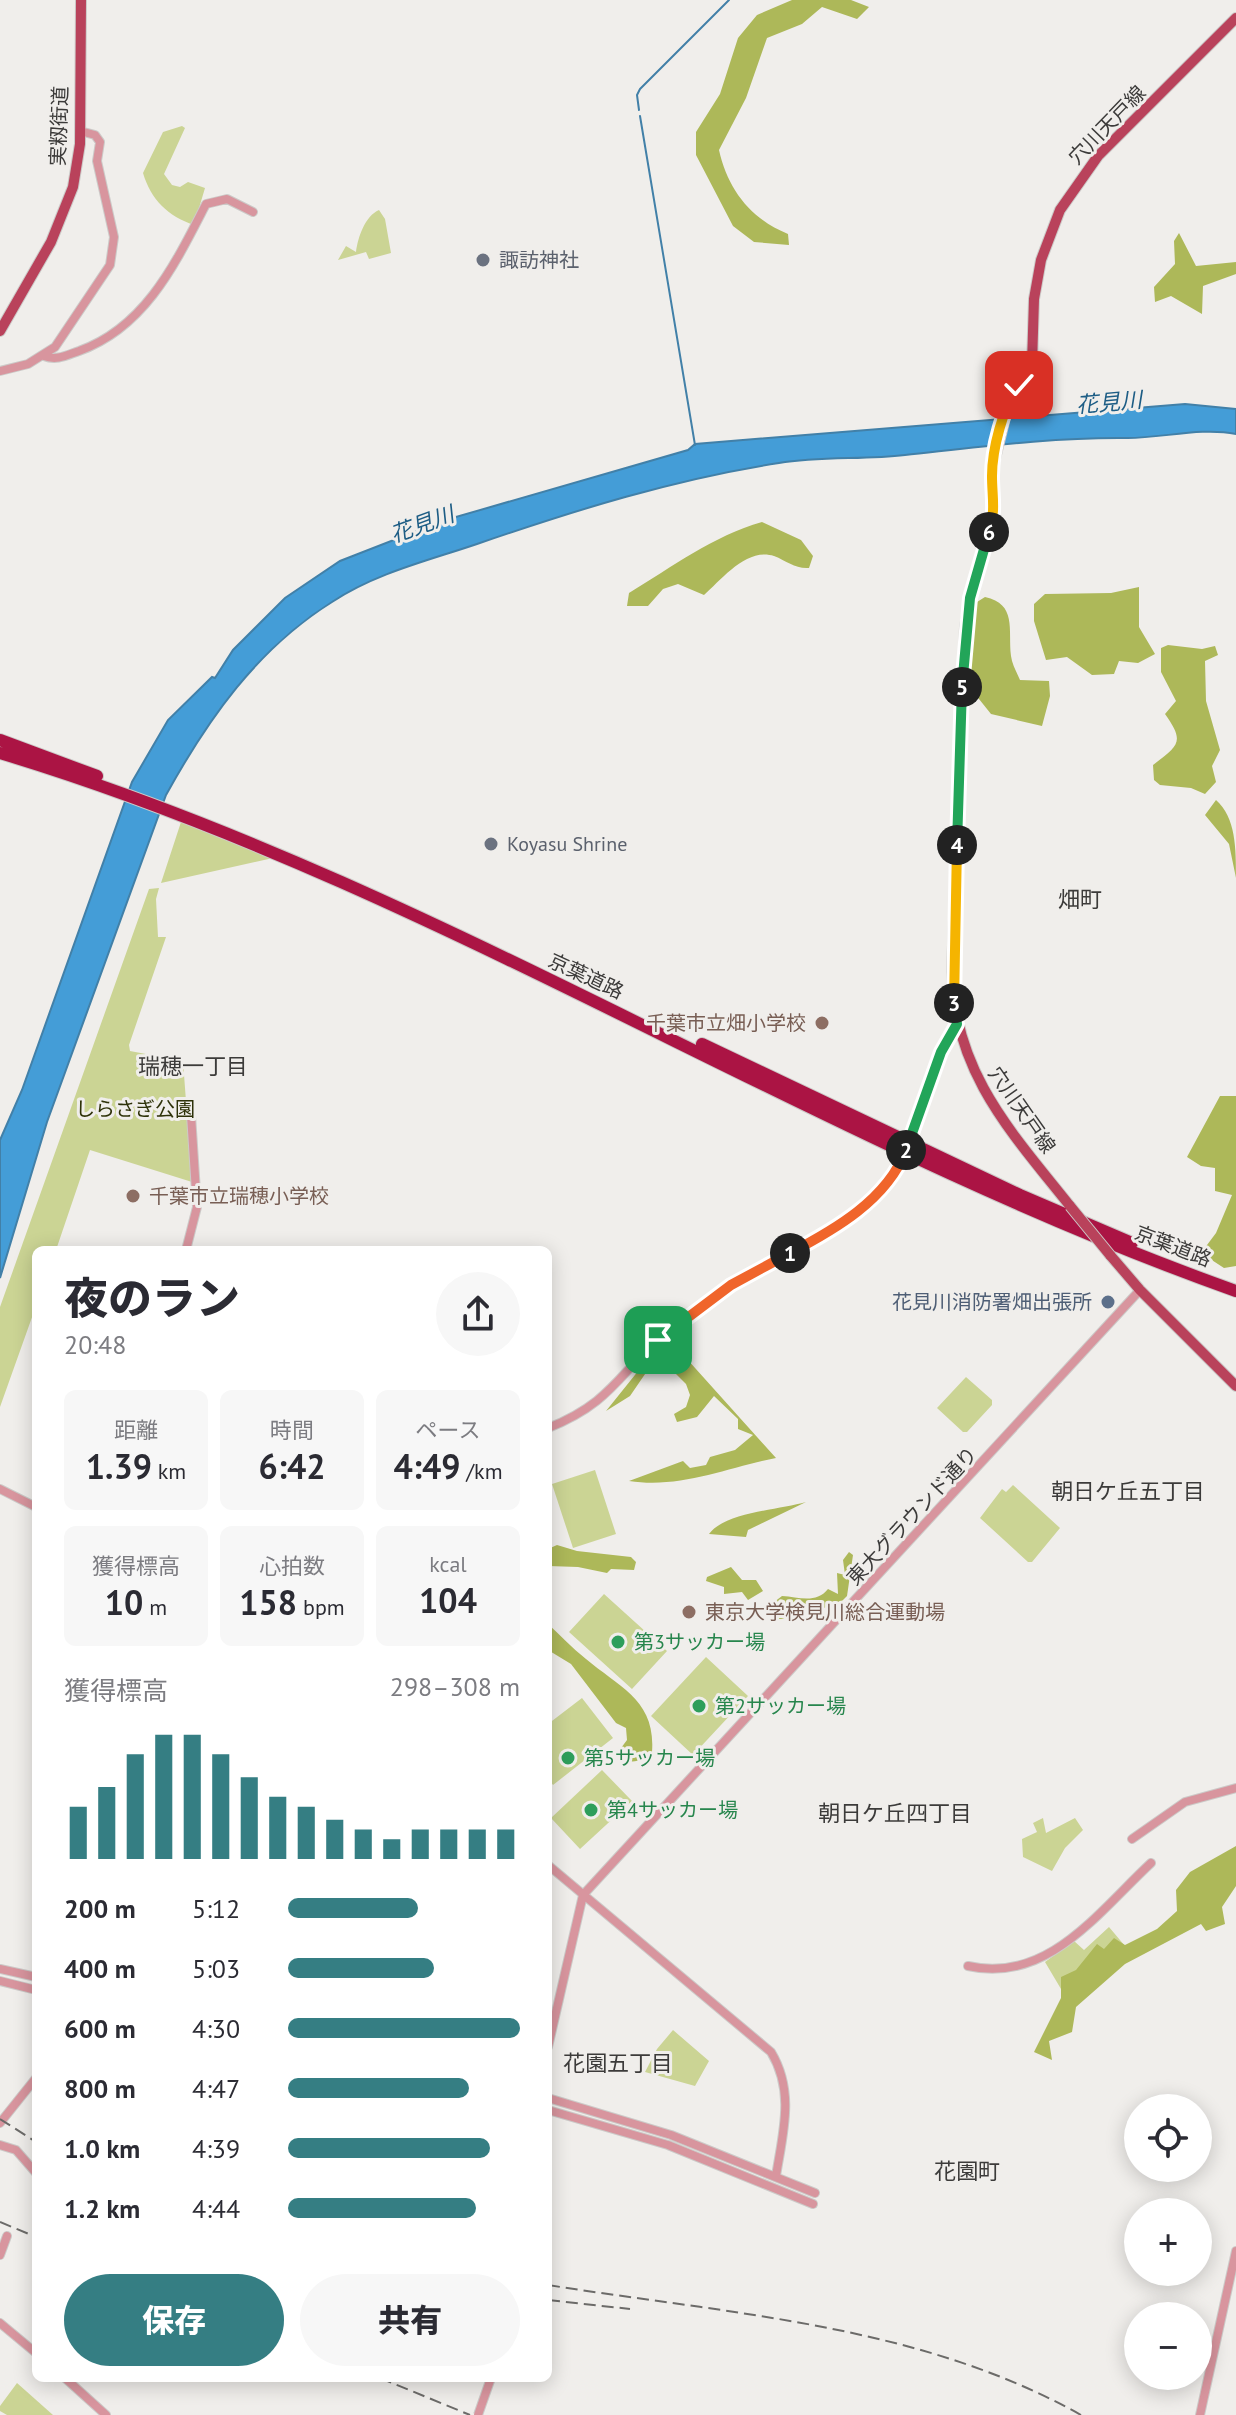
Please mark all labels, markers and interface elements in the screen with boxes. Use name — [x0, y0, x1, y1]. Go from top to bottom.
street label: 穴川天戸線 — [1063, 80, 1151, 170]
street label: 実籾街道 — [45, 86, 73, 166]
place label: 諏訪神社 — [499, 247, 579, 273]
marker: 諏訪神社 — [474, 251, 492, 269]
pin — [985, 351, 1053, 419]
icon: check — [997, 363, 1041, 407]
water label: 花見川 — [1075, 385, 1145, 419]
water label: 花見川 — [386, 499, 460, 548]
pin: 6 — [969, 512, 1009, 552]
text: 6 — [983, 518, 995, 546]
pin: 5 — [942, 667, 982, 707]
text: 5 — [956, 673, 968, 701]
pin: 4 — [937, 825, 977, 865]
place label: Koyasu Shrine — [507, 831, 627, 857]
text: 4 — [951, 831, 963, 859]
marker: Koyasu Shrine — [482, 835, 500, 853]
district label: 畑町 — [1058, 885, 1102, 913]
street label: 京葉道路 — [544, 947, 628, 1005]
pin: 3 — [934, 983, 974, 1023]
text: 3 — [948, 989, 960, 1017]
place label: 千葉市立畑小学校 — [646, 1010, 806, 1036]
marker: 千葉市立畑小学校 — [813, 1014, 831, 1032]
district label: 瑞穂一丁目 — [138, 1052, 248, 1080]
street label: 穴川天戸線 — [983, 1062, 1061, 1158]
park label: しらさぎ公園 — [75, 1096, 195, 1122]
pin: 2 — [886, 1130, 926, 1170]
text: 2 — [900, 1136, 912, 1164]
place label: 千葉市立瑞穂小学校 — [149, 1183, 329, 1209]
marker: 千葉市立瑞穂小学校 — [124, 1187, 142, 1205]
street label: 京葉道路 — [1131, 1220, 1215, 1272]
pin: 1 — [770, 1233, 810, 1273]
text: 1 — [784, 1239, 796, 1267]
text: 夜のラン — [64, 1269, 240, 1326]
button: share — [436, 1272, 520, 1356]
place label: 花見川消防署畑出張所 — [892, 1289, 1092, 1315]
marker: 花見川消防署畑出張所 — [1099, 1293, 1117, 1311]
pin — [624, 1306, 692, 1374]
icon: arrive — [636, 1318, 680, 1362]
text: 20:48 — [64, 1328, 126, 1361]
text: 距離 — [114, 1416, 158, 1444]
text: 時間 — [270, 1416, 314, 1444]
text: ペース — [416, 1416, 480, 1444]
street label: 東大グラウンド通り — [841, 1441, 983, 1591]
text: 1.39 — [86, 1444, 152, 1488]
text: 6:42 — [259, 1444, 325, 1488]
text: 4:49 — [393, 1444, 460, 1488]
text: km — [152, 1457, 186, 1485]
text: /km — [460, 1457, 503, 1485]
district label: 朝日ケ丘五丁目 — [1051, 1477, 1205, 1505]
text: kcal — [429, 1550, 467, 1578]
text: 獲得標高 — [92, 1552, 180, 1580]
text: 心拍数 — [259, 1552, 325, 1580]
text: 104 — [419, 1578, 477, 1622]
text: 10 — [105, 1580, 143, 1624]
text: 158 — [239, 1580, 297, 1624]
text: m — [143, 1593, 167, 1621]
text: bpm — [297, 1593, 345, 1621]
place label: 東京大学検見川総合運動場 — [705, 1599, 945, 1625]
marker: 東京大学検見川総合運動場 — [680, 1603, 698, 1621]
place label: 第3サッカー場 — [634, 1629, 765, 1655]
marker: 第3サッカー場 — [609, 1633, 627, 1651]
text: 298–308 m — [390, 1670, 520, 1703]
text: 獲得標高 — [64, 1674, 168, 1707]
place label: 第2サッカー場 — [715, 1693, 846, 1719]
marker: 第2サッカー場 — [690, 1697, 708, 1715]
place label: 第5サッカー場 — [584, 1745, 715, 1771]
marker: 第5サッカー場 — [559, 1749, 577, 1767]
place label: 第4サッカー場 — [607, 1797, 738, 1823]
district label: 朝日ケ丘四丁目 — [818, 1799, 972, 1827]
marker: 第4サッカー場 — [582, 1801, 600, 1819]
text: 200 m — [64, 1892, 136, 1925]
text: 5:12 — [192, 1892, 240, 1925]
text: 400 m — [64, 1952, 136, 1985]
text: 5:03 — [192, 1952, 240, 1985]
text: 600 m — [64, 2012, 136, 2045]
text: 4:30 — [192, 2012, 240, 2045]
district label: 花園五丁目 — [563, 2049, 673, 2077]
text: 800 m — [64, 2072, 136, 2105]
text: 4:47 — [192, 2072, 240, 2105]
map controls — [1124, 2094, 1212, 2390]
button: locate — [1124, 2094, 1212, 2182]
text: 1.0 km — [64, 2132, 140, 2165]
text: 4:39 — [192, 2132, 240, 2165]
district label: 花園町 — [934, 2157, 1000, 2185]
text: 1.2 km — [64, 2192, 140, 2225]
text: 4:44 — [192, 2192, 240, 2225]
button: + — [1124, 2198, 1212, 2286]
button: 保存 — [64, 2274, 284, 2366]
button: 共有 — [300, 2274, 520, 2366]
button: − — [1124, 2302, 1212, 2390]

